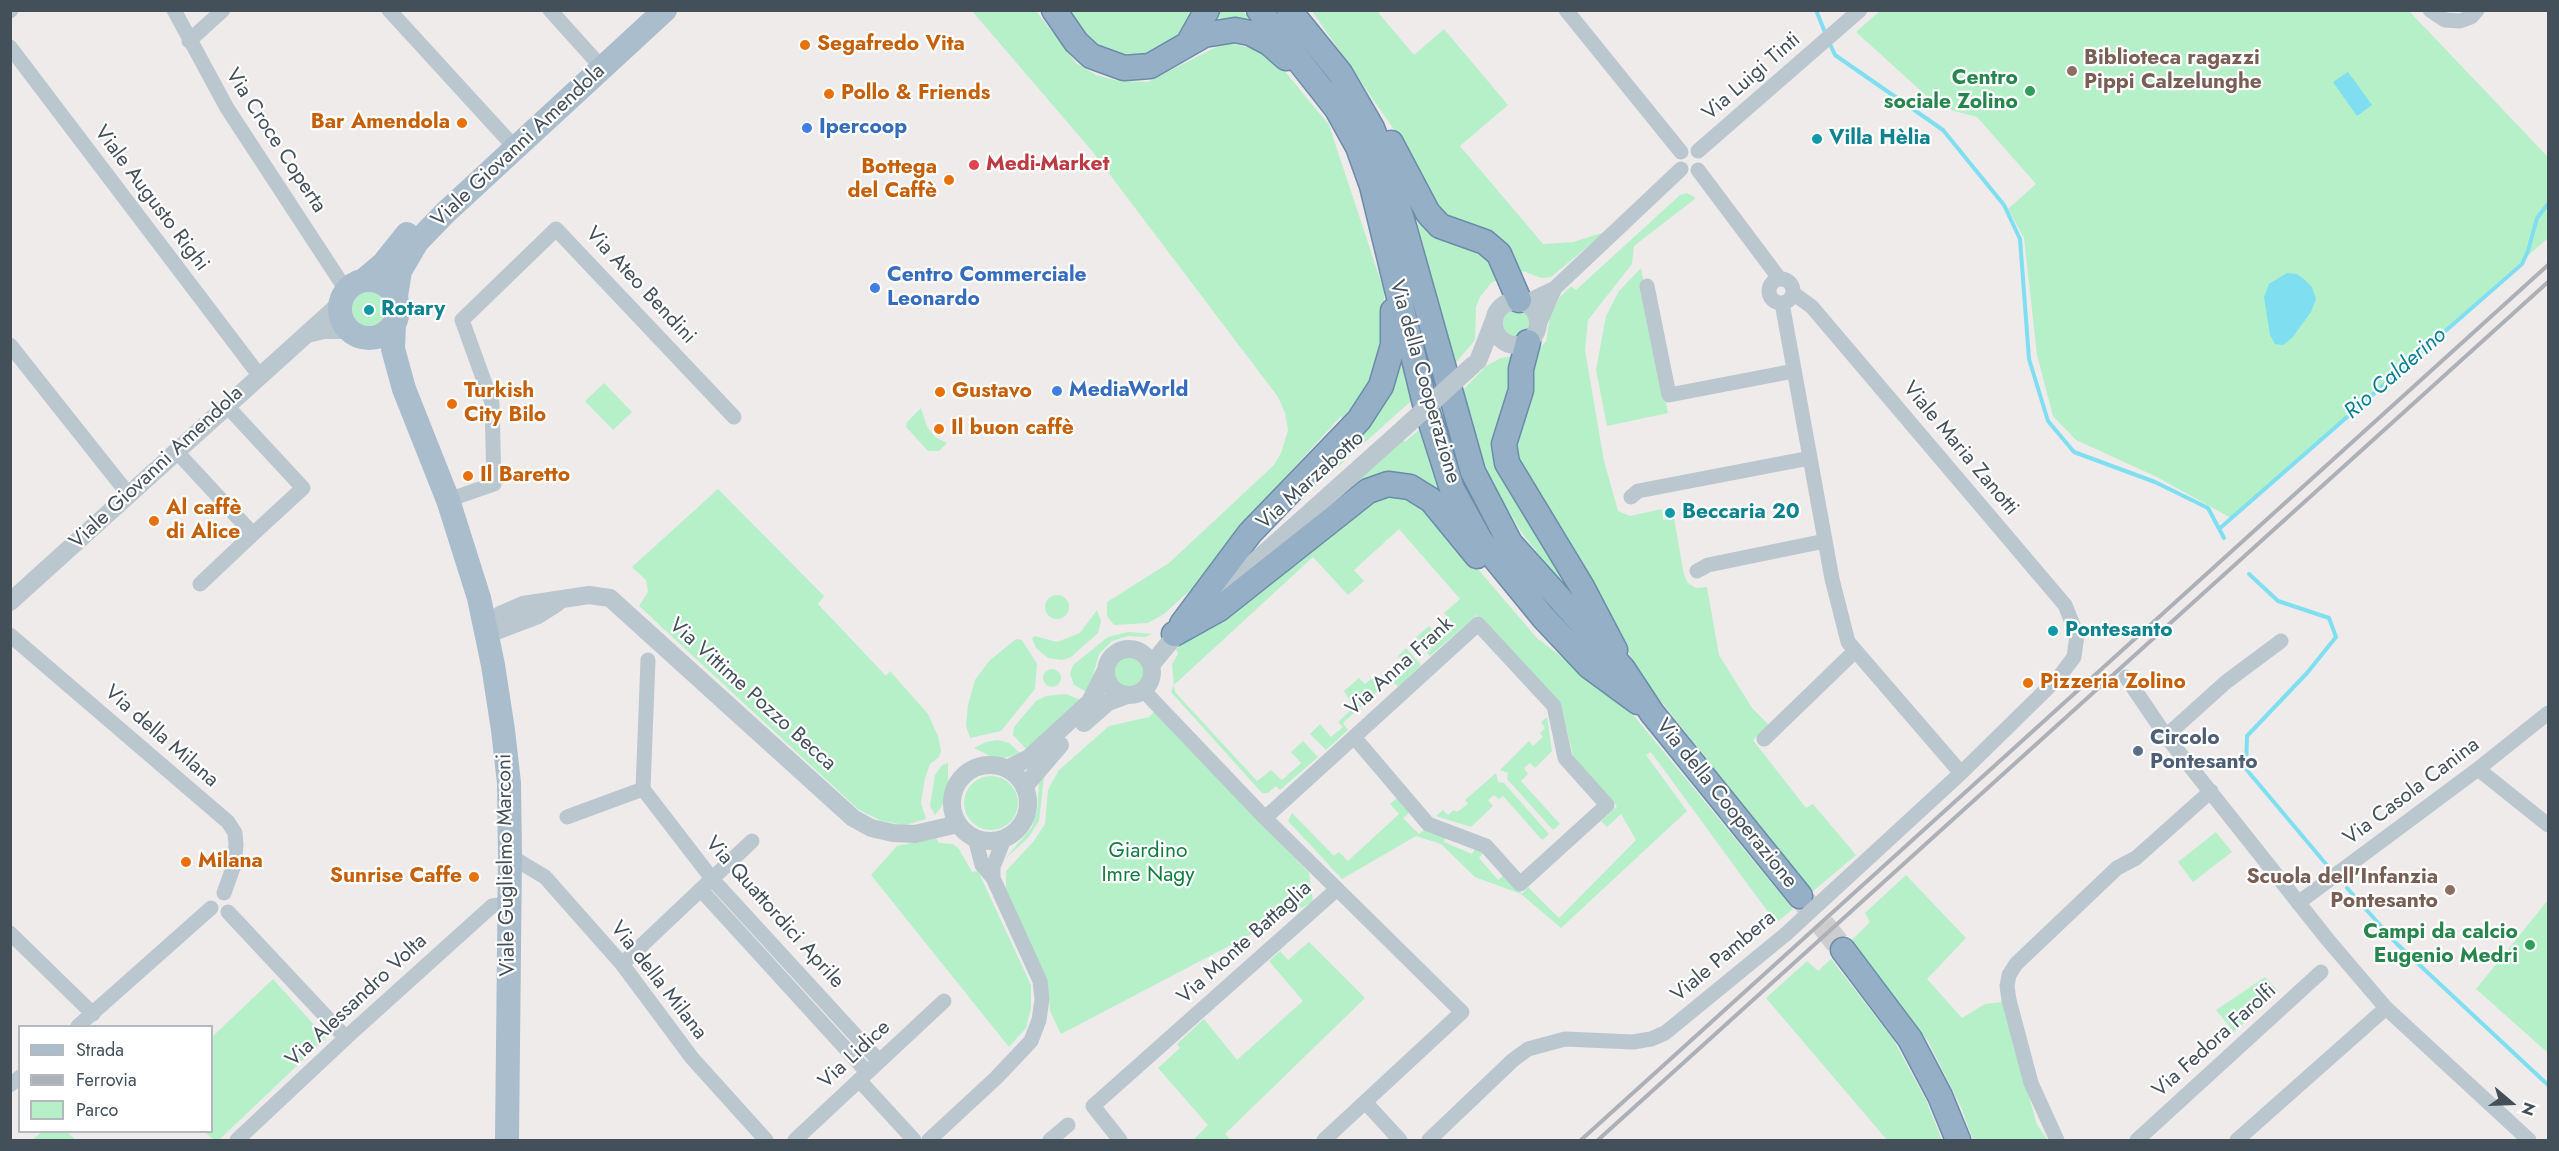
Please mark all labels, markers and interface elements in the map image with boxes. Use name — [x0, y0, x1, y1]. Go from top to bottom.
street label: Via Luigi Tinti — [1698, 28, 1806, 126]
place label: Segafredo Vita — [817, 32, 965, 58]
marker: Segafredo Vita — [798, 38, 812, 52]
place label: Biblioteca ragazzi Pippi Calzelunghe — [2084, 46, 2262, 96]
street label: Viale Giovanni Amendola — [427, 59, 611, 233]
street label: Via Croce Coperta — [219, 64, 331, 218]
marker: Biblioteca ragazzi Pippi Calzelunghe — [2065, 64, 2079, 78]
place label: Centro sociale Zolino — [1884, 66, 2018, 116]
place label: Pollo & Friends — [841, 81, 990, 107]
marker: Centro sociale Zolino — [2023, 84, 2037, 98]
marker: Pollo & Friends — [822, 87, 836, 101]
place label: Bar Amendola — [311, 110, 450, 136]
place label: Ipercoop — [819, 115, 907, 141]
marker: Bar Amendola — [455, 116, 469, 130]
street label: Viale Augusto Righi — [88, 121, 214, 277]
marker: Ipercoop — [800, 121, 814, 135]
place label: Villa Hèlia — [1829, 126, 1931, 152]
marker: Villa Hèlia — [1810, 132, 1824, 146]
place label: Medi-Market — [986, 152, 1109, 178]
place label: Bottega del Caffè — [848, 155, 937, 205]
marker: Medi-Market — [967, 158, 981, 172]
marker: Bottega del Caffè — [942, 173, 956, 187]
street label: Via Ateo Bendini — [579, 222, 701, 350]
place label: Centro Commerciale Leonardo — [887, 263, 1087, 313]
street label: Via della Cooperazione — [1383, 277, 1465, 487]
marker: Centro Commerciale Leonardo — [868, 281, 882, 295]
place label: Rotary — [381, 297, 445, 323]
marker: Rotary — [362, 303, 376, 317]
water label: Rio Calderino — [2340, 323, 2452, 425]
street label: Viale Maria Zanotti — [1897, 377, 2023, 521]
place label: MediaWorld — [1069, 378, 1188, 404]
place label: Turkish City Bilo — [464, 379, 546, 429]
place label: Gustavo — [952, 379, 1032, 405]
street label: Viale Giovanni Amendola — [65, 381, 249, 555]
marker: MediaWorld — [1050, 384, 1064, 398]
marker: Gustavo — [933, 385, 947, 399]
marker: Turkish City Bilo — [445, 397, 459, 411]
place label: Il buon caffè — [951, 416, 1074, 442]
marker: Il buon caffè — [932, 422, 946, 436]
street label: Via Marzabotto — [1252, 426, 1370, 536]
place label: Il Baretto — [480, 463, 570, 489]
marker: Il Baretto — [461, 469, 475, 483]
place label: Al caffè di Alice — [166, 496, 242, 546]
place label: Beccaria 20 — [1682, 500, 1800, 526]
marker: Beccaria 20 — [1663, 506, 1677, 520]
marker: Al caffè di Alice — [147, 514, 161, 528]
street label: Via Anna Frank — [1341, 612, 1459, 722]
street label: Via Vittime Pozzo Becca — [663, 613, 841, 777]
place label: Pontesanto — [2065, 618, 2173, 644]
marker: Pontesanto — [2046, 624, 2060, 638]
place label: Pizzeria Zolino — [2040, 670, 2186, 696]
marker: Pizzeria Zolino — [2021, 676, 2035, 690]
street label: Via della Milana — [99, 681, 223, 793]
street label: Via della Cooperazione — [1650, 714, 1802, 894]
place label: Circolo Pontesanto — [2150, 726, 2258, 776]
street label: Via Casola Canina — [2339, 733, 2485, 851]
marker: Circolo Pontesanto — [2131, 744, 2145, 758]
street label: Viale Guglielmo Marconi — [492, 753, 522, 977]
street label: Via Quattordici Aprile — [699, 832, 849, 994]
park label: Giardino Imre Nagy — [1101, 839, 1195, 889]
place label: Milana — [198, 849, 263, 875]
marker: Milana — [179, 855, 193, 869]
place label: Sunrise Caffe — [330, 864, 462, 890]
place label: Scuola dell'Infanzia Pontesanto — [2246, 865, 2438, 915]
marker: Sunrise Caffe — [467, 870, 481, 884]
street label: Via Monte Battaglia — [1173, 876, 1317, 1010]
marker: Scuola dell'Infanzia Pontesanto — [2443, 883, 2457, 897]
street label: Viale Pambera — [1667, 906, 1781, 1008]
street label: Via della Milana — [604, 917, 712, 1045]
place label: Campi da calcio Eugenio Medri — [2363, 920, 2518, 970]
street label: Via Alessandro Volta — [281, 929, 433, 1073]
marker: Campi da calcio Eugenio Medri — [2523, 938, 2537, 952]
street label: Via Fedora Farolfi — [2148, 979, 2282, 1103]
street label: Via Lidice — [814, 1015, 896, 1095]
legend — [18, 1025, 213, 1133]
text: Strada — [76, 1037, 124, 1063]
text: Ferrovia — [76, 1067, 137, 1093]
north arrow — [2481, 1073, 2541, 1133]
text: Parco — [76, 1097, 118, 1123]
text: N — [2516, 1099, 2541, 1119]

